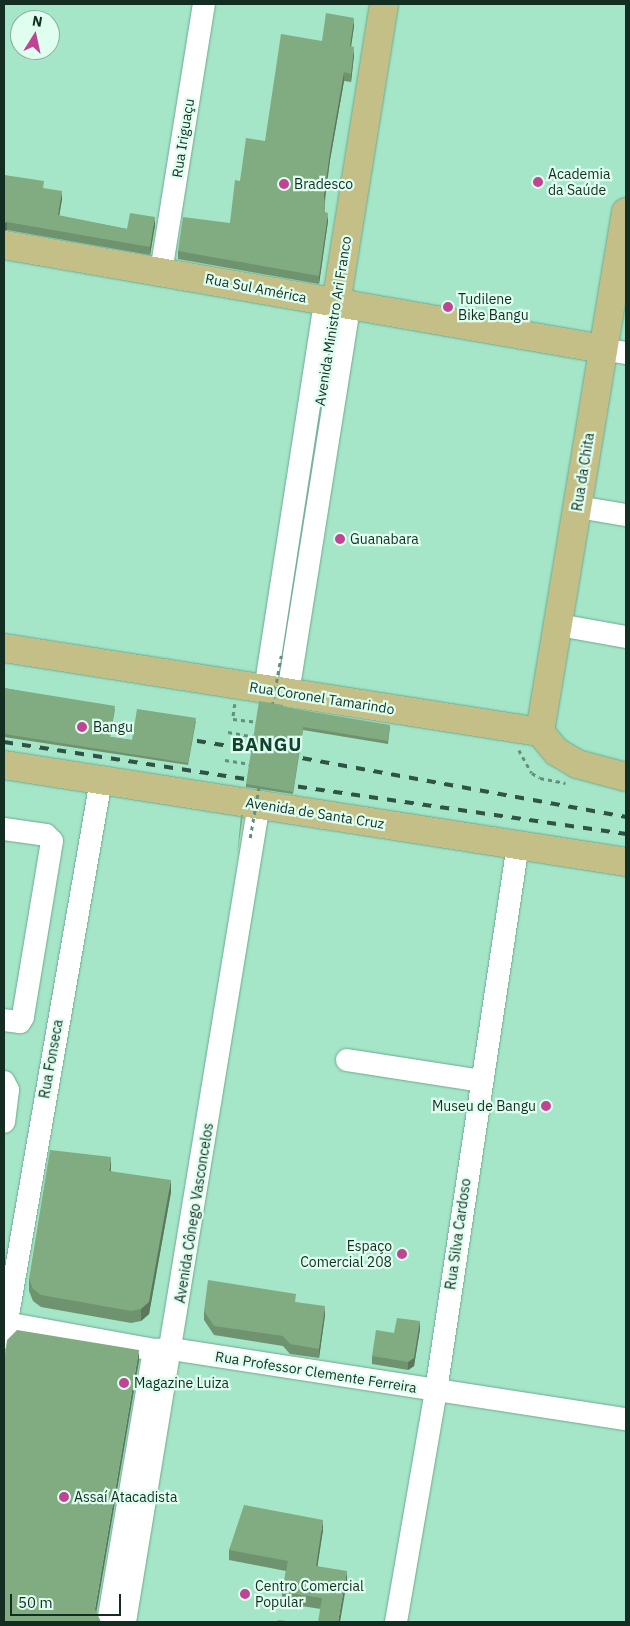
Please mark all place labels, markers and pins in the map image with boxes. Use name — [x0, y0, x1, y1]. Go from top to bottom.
place label: Academia da Saúde — [548, 166, 610, 198]
place label: Bradesco — [294, 176, 353, 192]
marker: Academia da Saúde — [532, 176, 544, 188]
marker: Bradesco — [278, 178, 290, 190]
place label: Tudilene Bike Bangu — [458, 291, 529, 324]
marker: Tudilene Bike Bangu — [442, 301, 454, 313]
place label: Guanabara — [350, 531, 419, 547]
marker: Guanabara — [334, 533, 346, 545]
place label: Bangu — [93, 719, 133, 735]
marker: Bangu — [75, 720, 89, 734]
place label: Museu de Bangu — [432, 1098, 536, 1114]
marker: Museu de Bangu — [540, 1100, 552, 1112]
place label: Espaço Comercial 208 — [300, 1238, 392, 1270]
marker: Espaço Comercial 208 — [396, 1248, 408, 1260]
place label: Magazine Luiza — [134, 1375, 229, 1391]
marker: Magazine Luiza — [118, 1377, 130, 1389]
place label: Assaí Atacadista — [74, 1489, 177, 1505]
marker: Assaí Atacadista — [58, 1491, 70, 1503]
place label: Centro Comercial Popular — [255, 1578, 364, 1610]
marker: Centro Comercial Popular — [239, 1588, 251, 1600]

